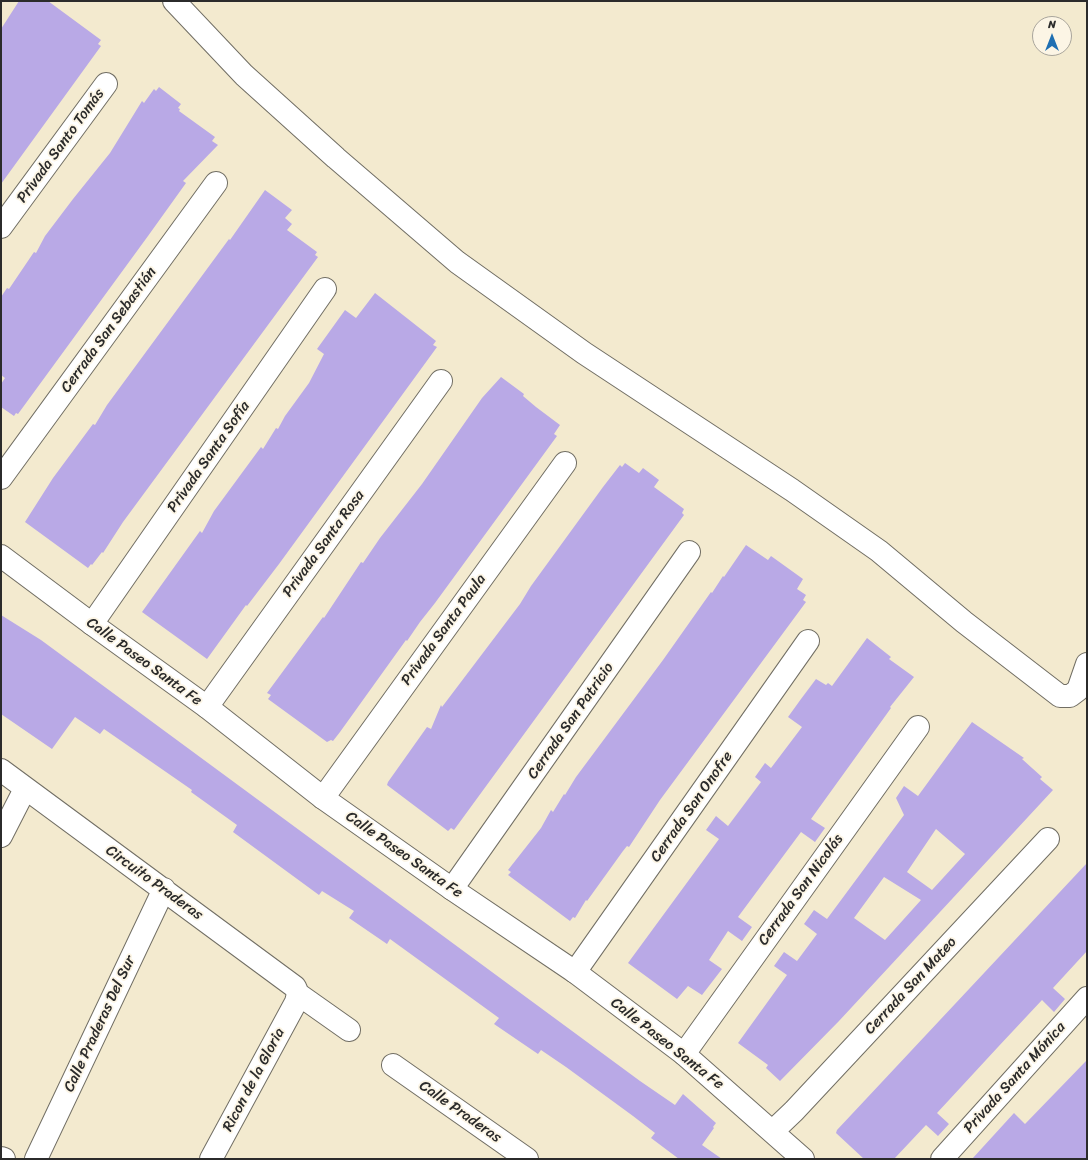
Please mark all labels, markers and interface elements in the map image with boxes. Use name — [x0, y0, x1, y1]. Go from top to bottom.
text: N — [1048, 15, 1056, 34]
north arrow — [1032, 16, 1072, 56]
street label: Privada Santo Tomás — [13, 85, 109, 207]
street label: Cerrada San Sebastián — [57, 264, 161, 396]
street label: Privada Santa Sofía — [164, 398, 254, 516]
street label: Privada Santa Rosa — [279, 487, 369, 601]
street label: Privada Santa Paula — [398, 571, 490, 689]
street label: Calle Paseo Santa Fe — [83, 614, 205, 710]
street label: Cerrada San Patricio — [524, 659, 618, 783]
street label: Cerrada San Onofre — [647, 748, 737, 866]
street label: Calle Paseo Santa Fe — [342, 808, 466, 902]
street label: Cerrada San Nicolás — [755, 831, 847, 949]
street label: Circuito Praderas — [102, 842, 206, 924]
street label: Cerrada San Mateo — [861, 934, 961, 1038]
street label: Calle Praderas Del Sur — [60, 953, 140, 1095]
street label: Calle Paseo Santa Fe — [607, 994, 727, 1094]
street label: Privada Santa Mónica — [960, 1019, 1070, 1137]
street label: Ricon de la Gloria — [219, 1025, 289, 1135]
street label: Calle Praderas — [416, 1077, 504, 1147]

